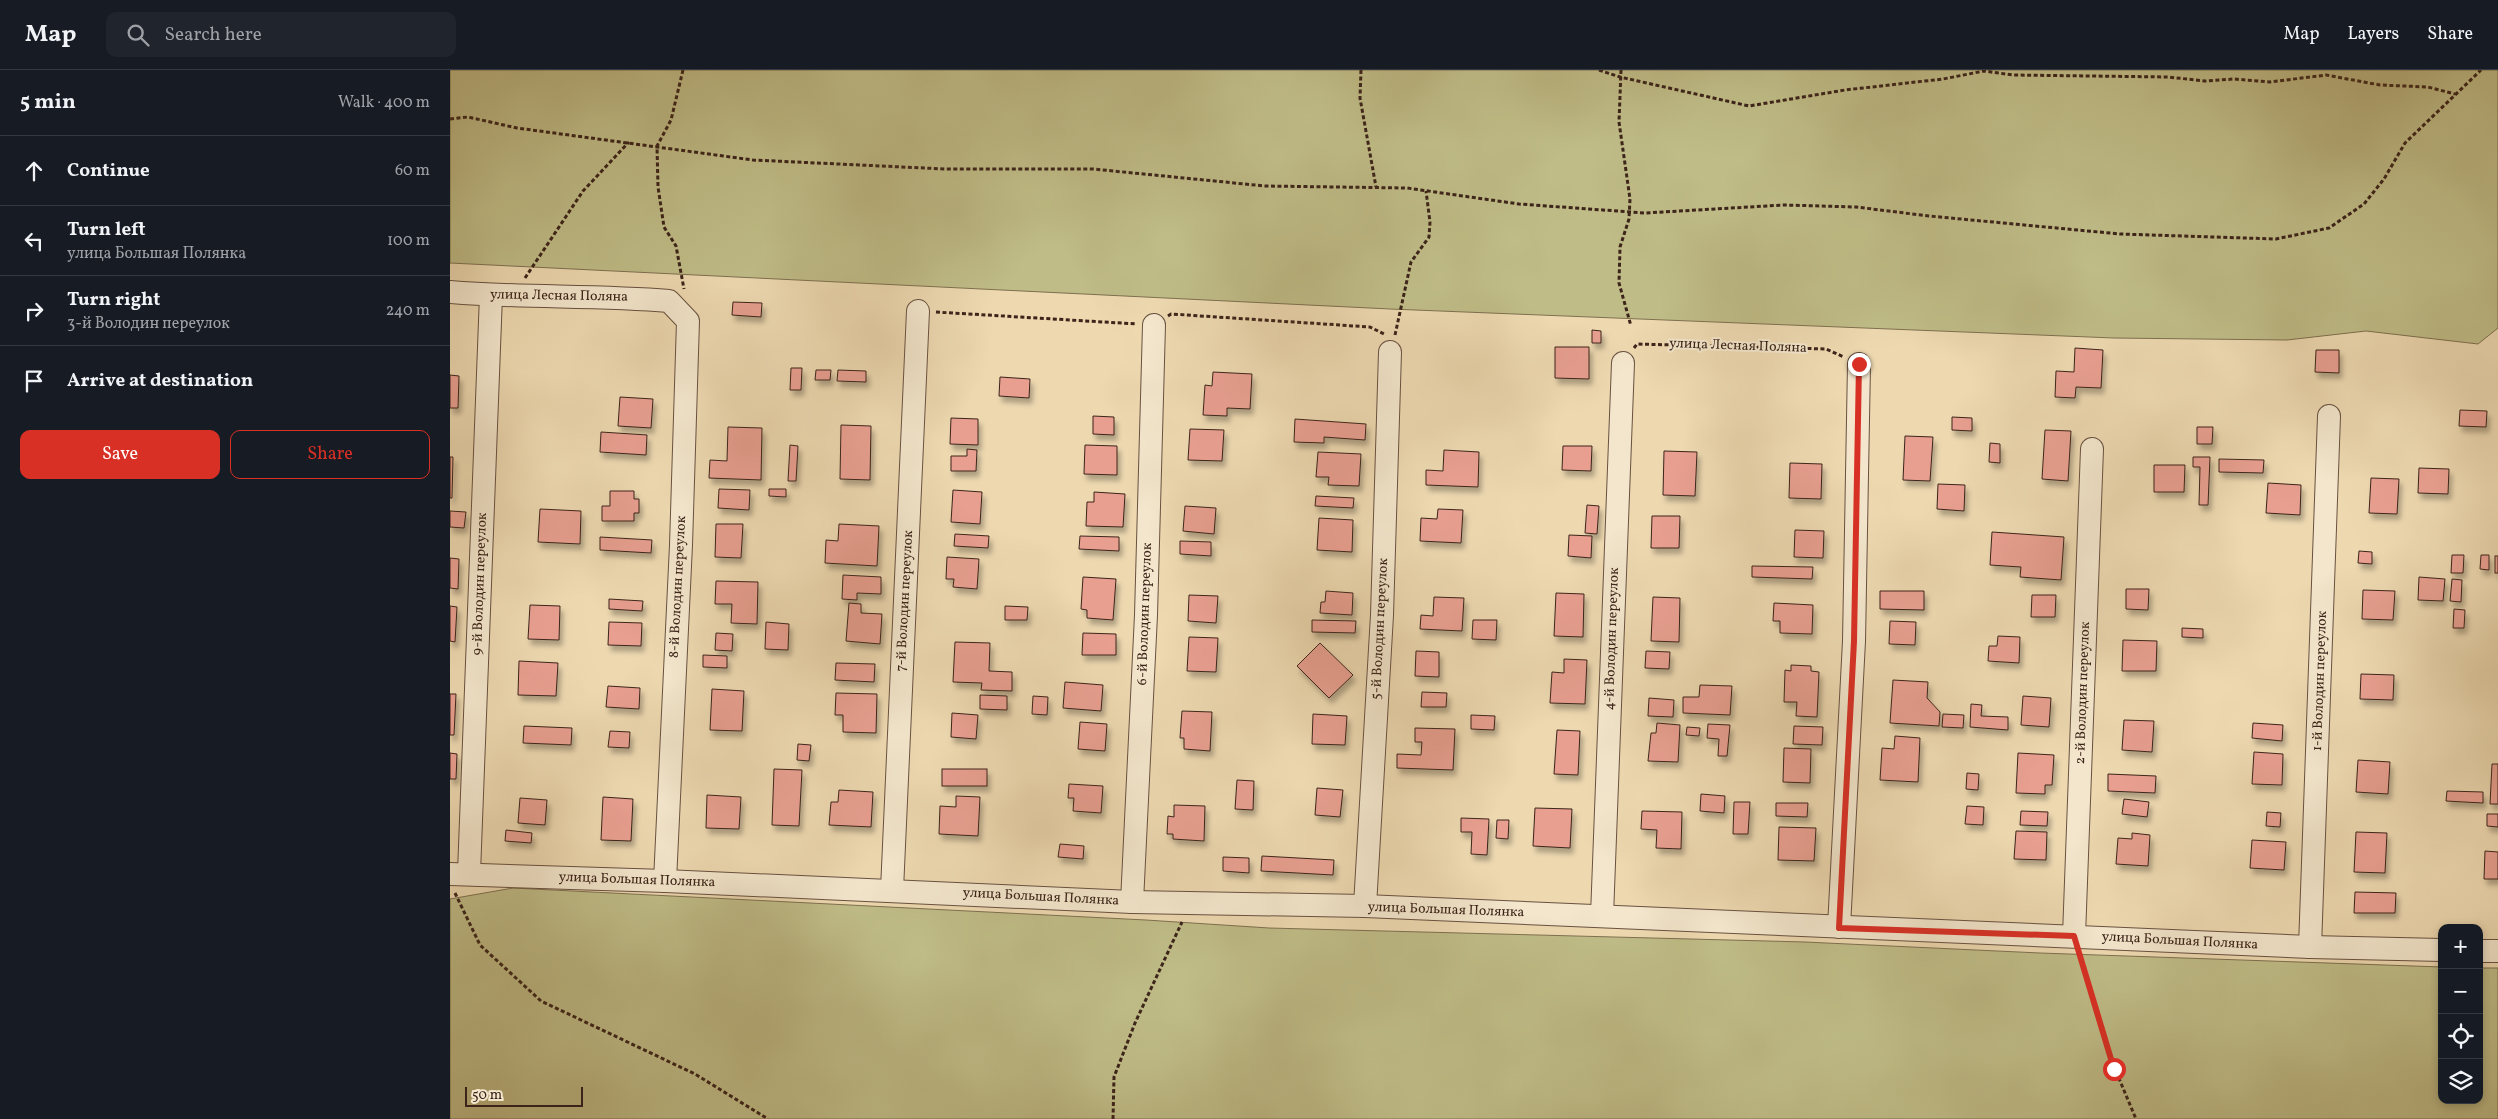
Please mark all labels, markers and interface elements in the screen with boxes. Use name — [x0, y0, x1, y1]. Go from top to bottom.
search box — [106, 12, 456, 57]
text: Map — [25, 18, 76, 52]
icon: search — [124, 21, 152, 49]
text: Search here — [164, 22, 262, 48]
text: Map — [2283, 22, 2319, 47]
text: Layers — [2347, 22, 2399, 47]
text: Share — [2427, 22, 2473, 47]
text: 5 min — [20, 88, 76, 117]
text: Walk · 400 m — [338, 92, 430, 114]
icon: ahead — [20, 157, 48, 185]
text: Continue — [67, 158, 150, 184]
text: 60 m — [395, 160, 430, 182]
text: Turn left — [67, 217, 146, 243]
icon: left — [20, 227, 48, 255]
text: 100 m — [387, 230, 430, 252]
text: улица Большая Полянка — [67, 243, 246, 265]
street label: улица Лесная Поляна — [490, 285, 628, 307]
text: Turn right — [67, 287, 160, 313]
icon: right — [20, 297, 48, 325]
text: 240 m — [386, 300, 430, 322]
text: 3-й Володин переулок — [67, 313, 230, 335]
street label: улица Лесная Поляна — [1669, 334, 1807, 358]
route end — [1848, 353, 1871, 376]
icon: arrive — [20, 367, 48, 395]
text: Arrive at destination — [67, 368, 253, 394]
button: Save — [20, 430, 220, 479]
button: Share — [230, 430, 430, 479]
street label: 9-й Володин переулок — [468, 512, 492, 656]
street label: 8-й Володин переулок — [665, 515, 691, 659]
street label: 7-й Володин переулок — [892, 529, 918, 672]
street label: 6-й Володин переулок — [1133, 542, 1157, 686]
street label: 5-й Володин переулок — [1367, 557, 1393, 700]
street label: 4-й Володин переулок — [1600, 567, 1624, 711]
street label: 1-й Володин переулок — [2308, 610, 2332, 751]
street label: 2-й Володин переулок — [2071, 621, 2095, 765]
street label: улица Большая Полянка — [558, 868, 716, 892]
street label: улица Большая Полянка — [962, 883, 1120, 911]
street label: улица Большая Полянка — [1367, 898, 1525, 922]
map controls — [2438, 924, 2483, 1104]
button: + — [2438, 924, 2483, 969]
street label: улица Большая Полянка — [2101, 927, 2259, 955]
button: − — [2438, 969, 2483, 1014]
button: locate — [2438, 1014, 2483, 1059]
route start — [2103, 1058, 2126, 1081]
button: layers — [2438, 1059, 2483, 1104]
scale bar — [465, 1084, 582, 1107]
text: 50 m — [472, 1086, 502, 1105]

